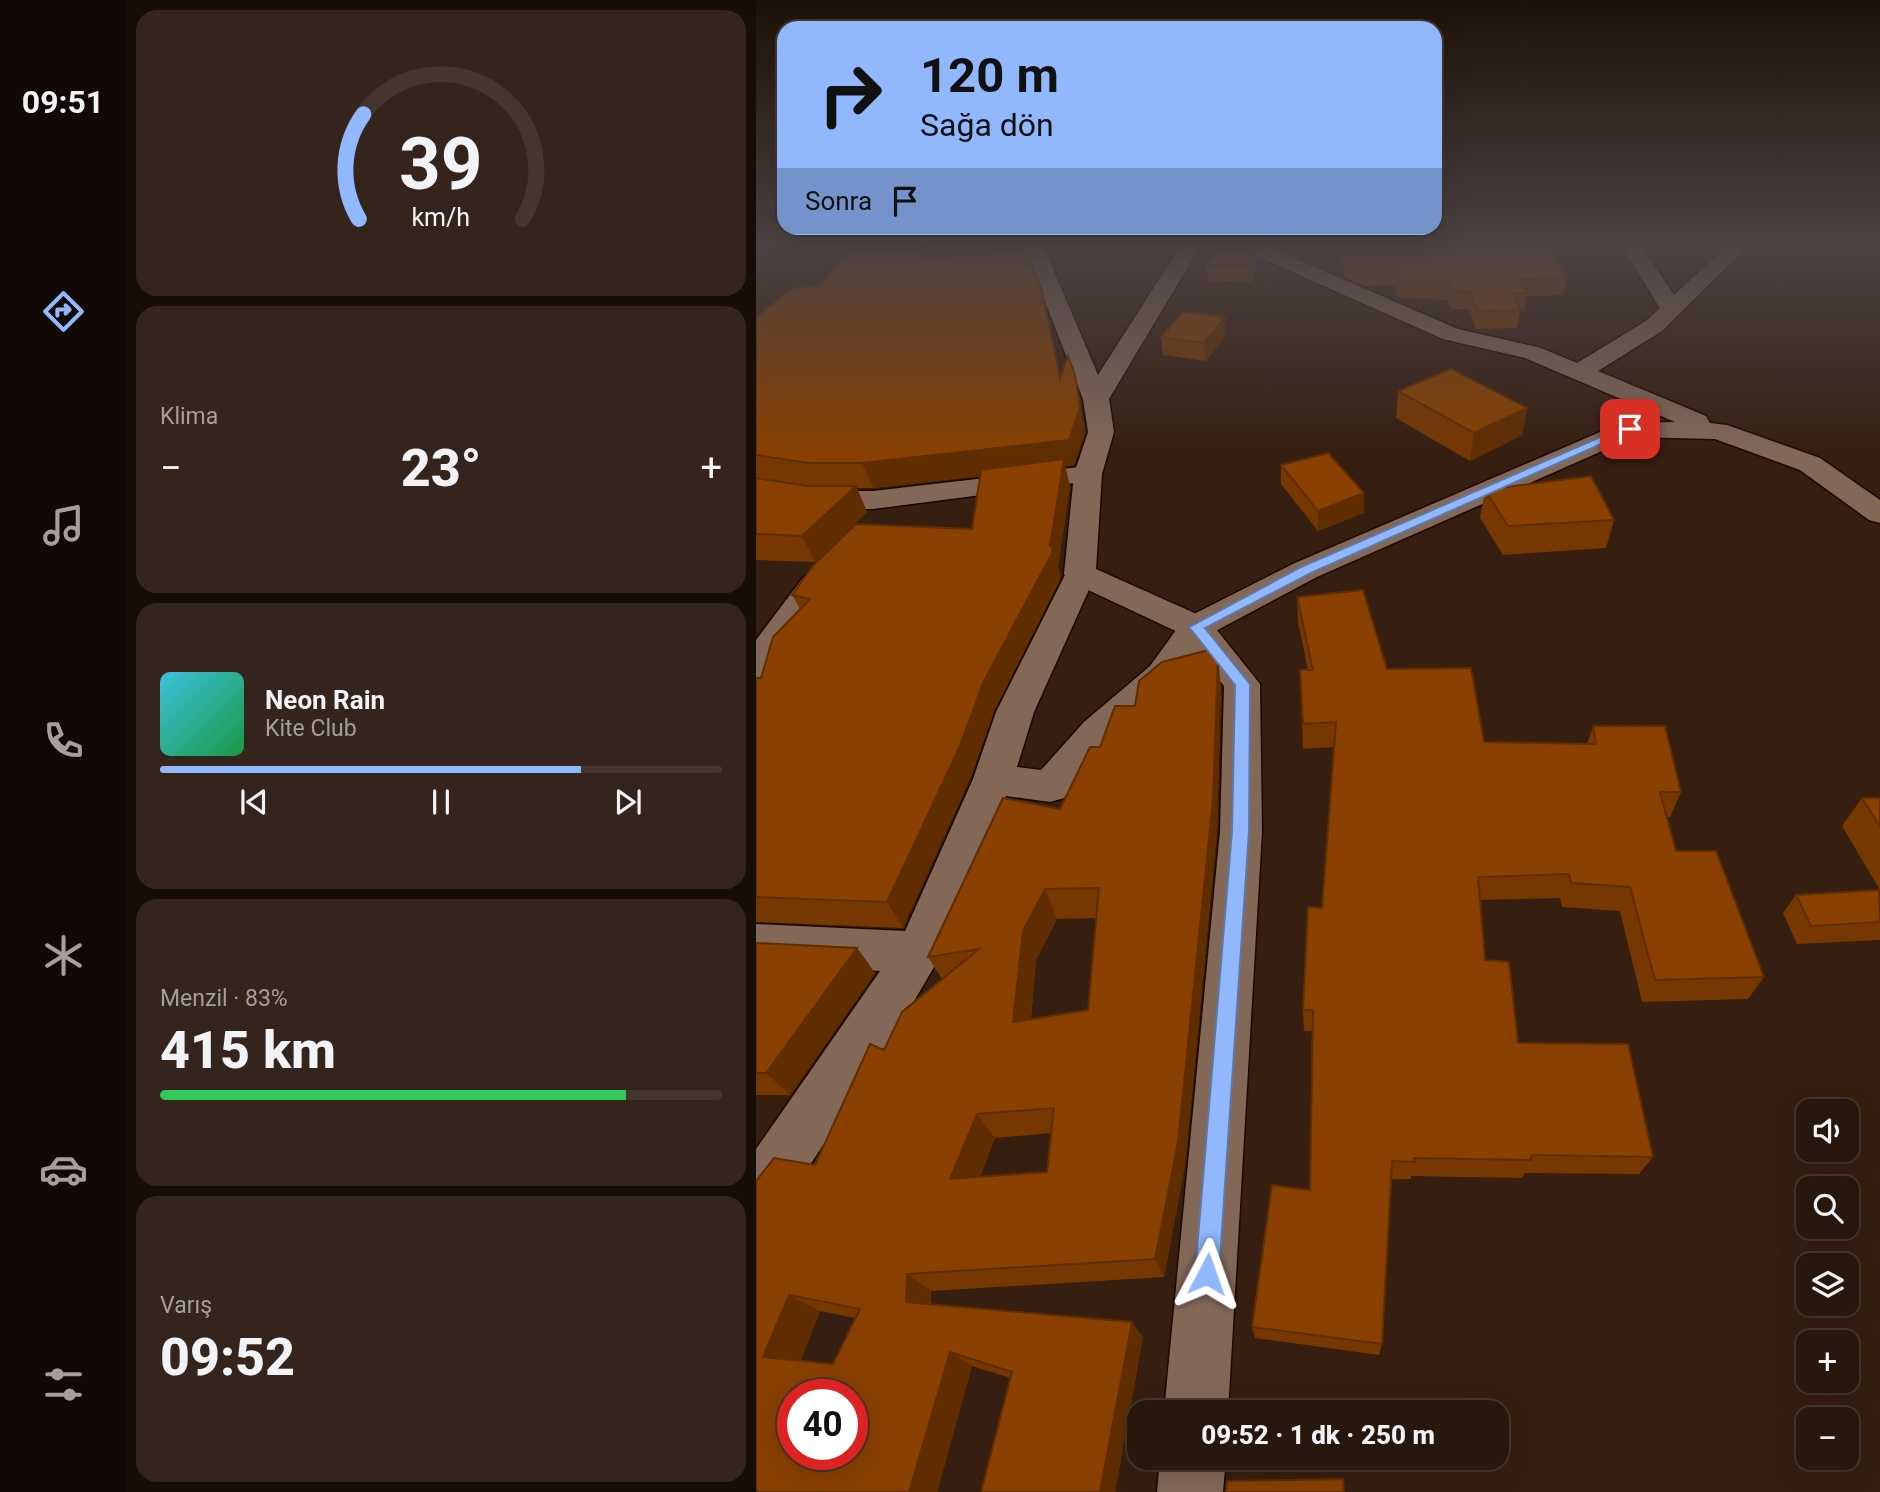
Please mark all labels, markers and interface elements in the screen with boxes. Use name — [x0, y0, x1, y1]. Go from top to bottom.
text: 120 m — [920, 47, 1059, 104]
icon: right — [805, 49, 896, 140]
text: 09:51 — [22, 83, 104, 121]
text: Sağa dön — [920, 106, 1054, 144]
text: 39 — [399, 122, 483, 208]
icon: arrive — [886, 182, 924, 220]
text: Sonra — [805, 186, 872, 216]
text: km/h — [412, 203, 470, 232]
icon: directions — [39, 287, 88, 336]
pin — [1600, 399, 1660, 459]
text: Klima — [160, 403, 218, 430]
icon: arrive — [1611, 410, 1649, 448]
text: 23° — [401, 438, 481, 499]
text: − — [160, 446, 182, 490]
text: + — [700, 446, 722, 490]
icon: music — [39, 501, 88, 550]
text: Neon Rain — [265, 685, 385, 715]
text: Kite Club — [265, 715, 357, 742]
icon: phone — [39, 716, 88, 765]
icon: previous — [235, 783, 273, 821]
icon: pause — [422, 783, 460, 821]
icon: next — [609, 783, 647, 821]
icon: climate — [39, 931, 88, 980]
text: Menzil · 83% — [160, 985, 288, 1012]
text: 415 km — [160, 1020, 336, 1081]
map controls — [1796, 1099, 1859, 1470]
button: sound — [1796, 1099, 1859, 1162]
icon: car — [39, 1145, 88, 1194]
button: search — [1796, 1176, 1859, 1239]
position arrow — [1170, 1237, 1244, 1311]
button: layers — [1796, 1253, 1859, 1316]
text: Varış — [160, 1292, 212, 1319]
text: 09:52 — [160, 1327, 295, 1388]
button: + — [1796, 1330, 1859, 1393]
icon: filters — [39, 1360, 88, 1409]
speed limit sign: 40 — [777, 1379, 868, 1470]
button: − — [1796, 1407, 1859, 1470]
text: 09:52 · 1 dk · 250 m — [1201, 1420, 1435, 1450]

